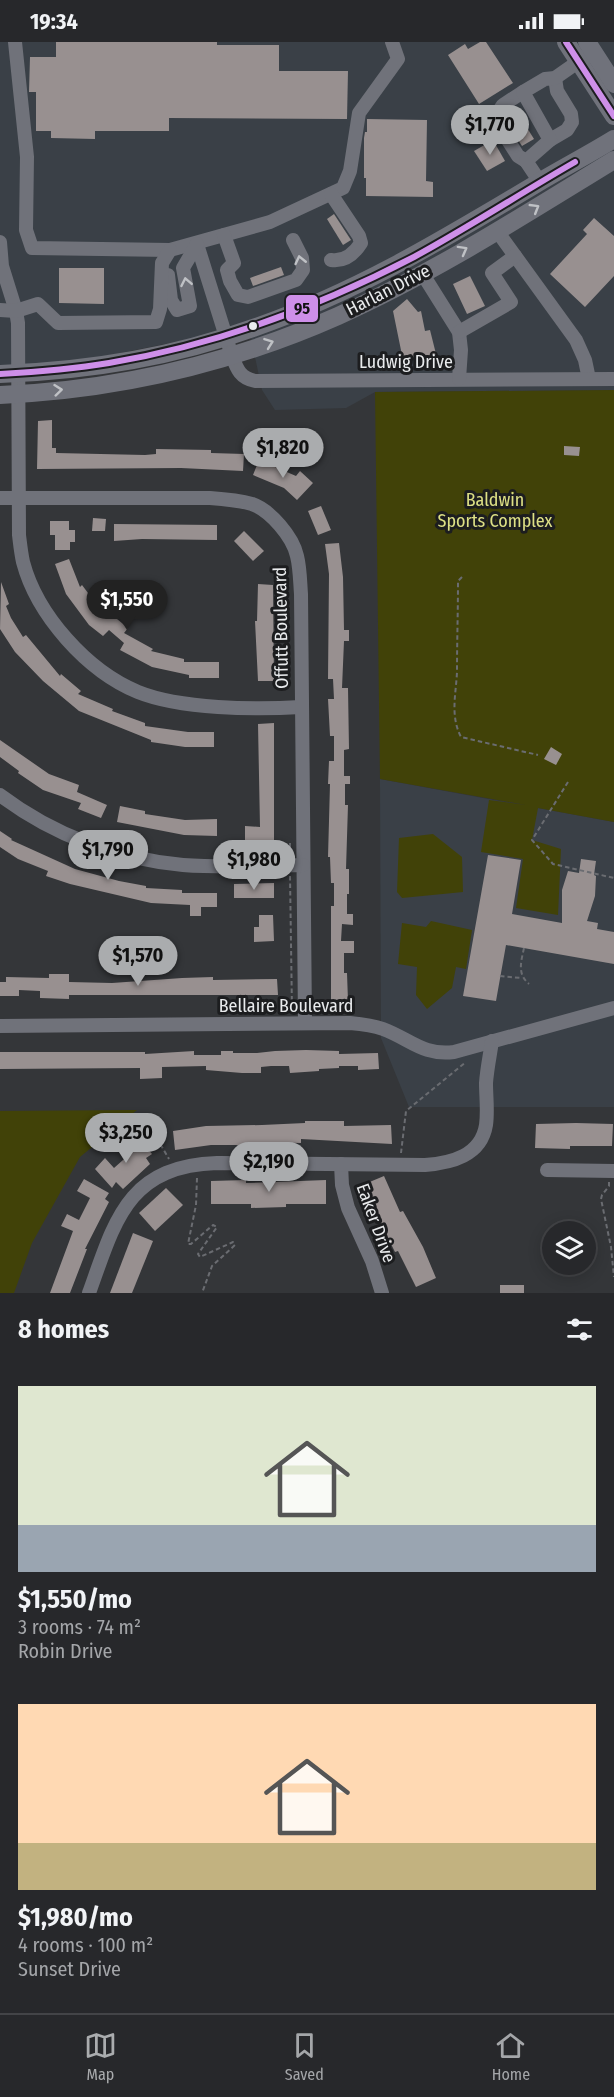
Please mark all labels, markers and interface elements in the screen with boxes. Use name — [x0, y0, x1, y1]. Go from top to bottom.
text: 19:34 — [30, 8, 78, 35]
pin: $1,770 — [441, 105, 539, 156]
text: $1,770 — [465, 112, 515, 136]
one-way arrow — [529, 204, 539, 216]
one-way arrow — [457, 246, 467, 257]
one-way arrow — [294, 255, 307, 265]
street label: Harlan Drive — [342, 259, 434, 321]
one-way arrow — [180, 278, 192, 287]
line badge: 95 — [285, 294, 319, 323]
text: 95 — [294, 299, 310, 318]
unlabelled marker — [247, 320, 259, 332]
one-way arrow — [263, 338, 273, 351]
street label: Ludwig Drive — [359, 351, 453, 373]
one-way arrow — [54, 384, 63, 397]
pin: $1,820 — [234, 428, 332, 479]
text: $1,820 — [257, 435, 309, 459]
park label: Baldwin Sports Complex — [437, 489, 553, 532]
street label: Offutt Boulevard — [269, 567, 293, 689]
pin: $1,550 — [78, 580, 176, 631]
text: $1,550 — [101, 587, 153, 611]
pin: $1,790 — [59, 830, 157, 881]
text: $1,790 — [82, 837, 134, 861]
pin: $1,980 — [205, 840, 303, 891]
text: $1,980 — [227, 847, 281, 871]
pin: $1,570 — [89, 936, 187, 987]
text: $1,570 — [112, 943, 164, 967]
street label: Bellaire Boulevard — [219, 995, 353, 1017]
pin: $3,250 — [77, 1113, 175, 1164]
text: $3,250 — [99, 1120, 153, 1144]
pin: $2,190 — [220, 1142, 318, 1193]
text: $2,190 — [243, 1149, 295, 1173]
street label: Eaker Drive — [352, 1180, 401, 1266]
map controls — [542, 1221, 596, 1275]
button: layers — [542, 1221, 596, 1275]
icon: filters — [563, 1313, 596, 1346]
text: 8 homes — [18, 1314, 109, 1345]
icon: home — [253, 1425, 361, 1533]
text: $1,550/mo — [18, 1584, 132, 1615]
text: 3 rooms · 74 m² — [18, 1615, 141, 1639]
text: Robin Drive — [18, 1639, 112, 1663]
icon: home — [253, 1743, 361, 1851]
text: $1,980/mo — [18, 1902, 133, 1933]
text: 4 rooms · 100 m² — [18, 1933, 153, 1957]
text: Sunset Drive — [18, 1957, 121, 1981]
tab: Map — [84, 2029, 117, 2084]
tab: Saved — [285, 2029, 324, 2084]
tab: Home — [492, 2029, 530, 2084]

